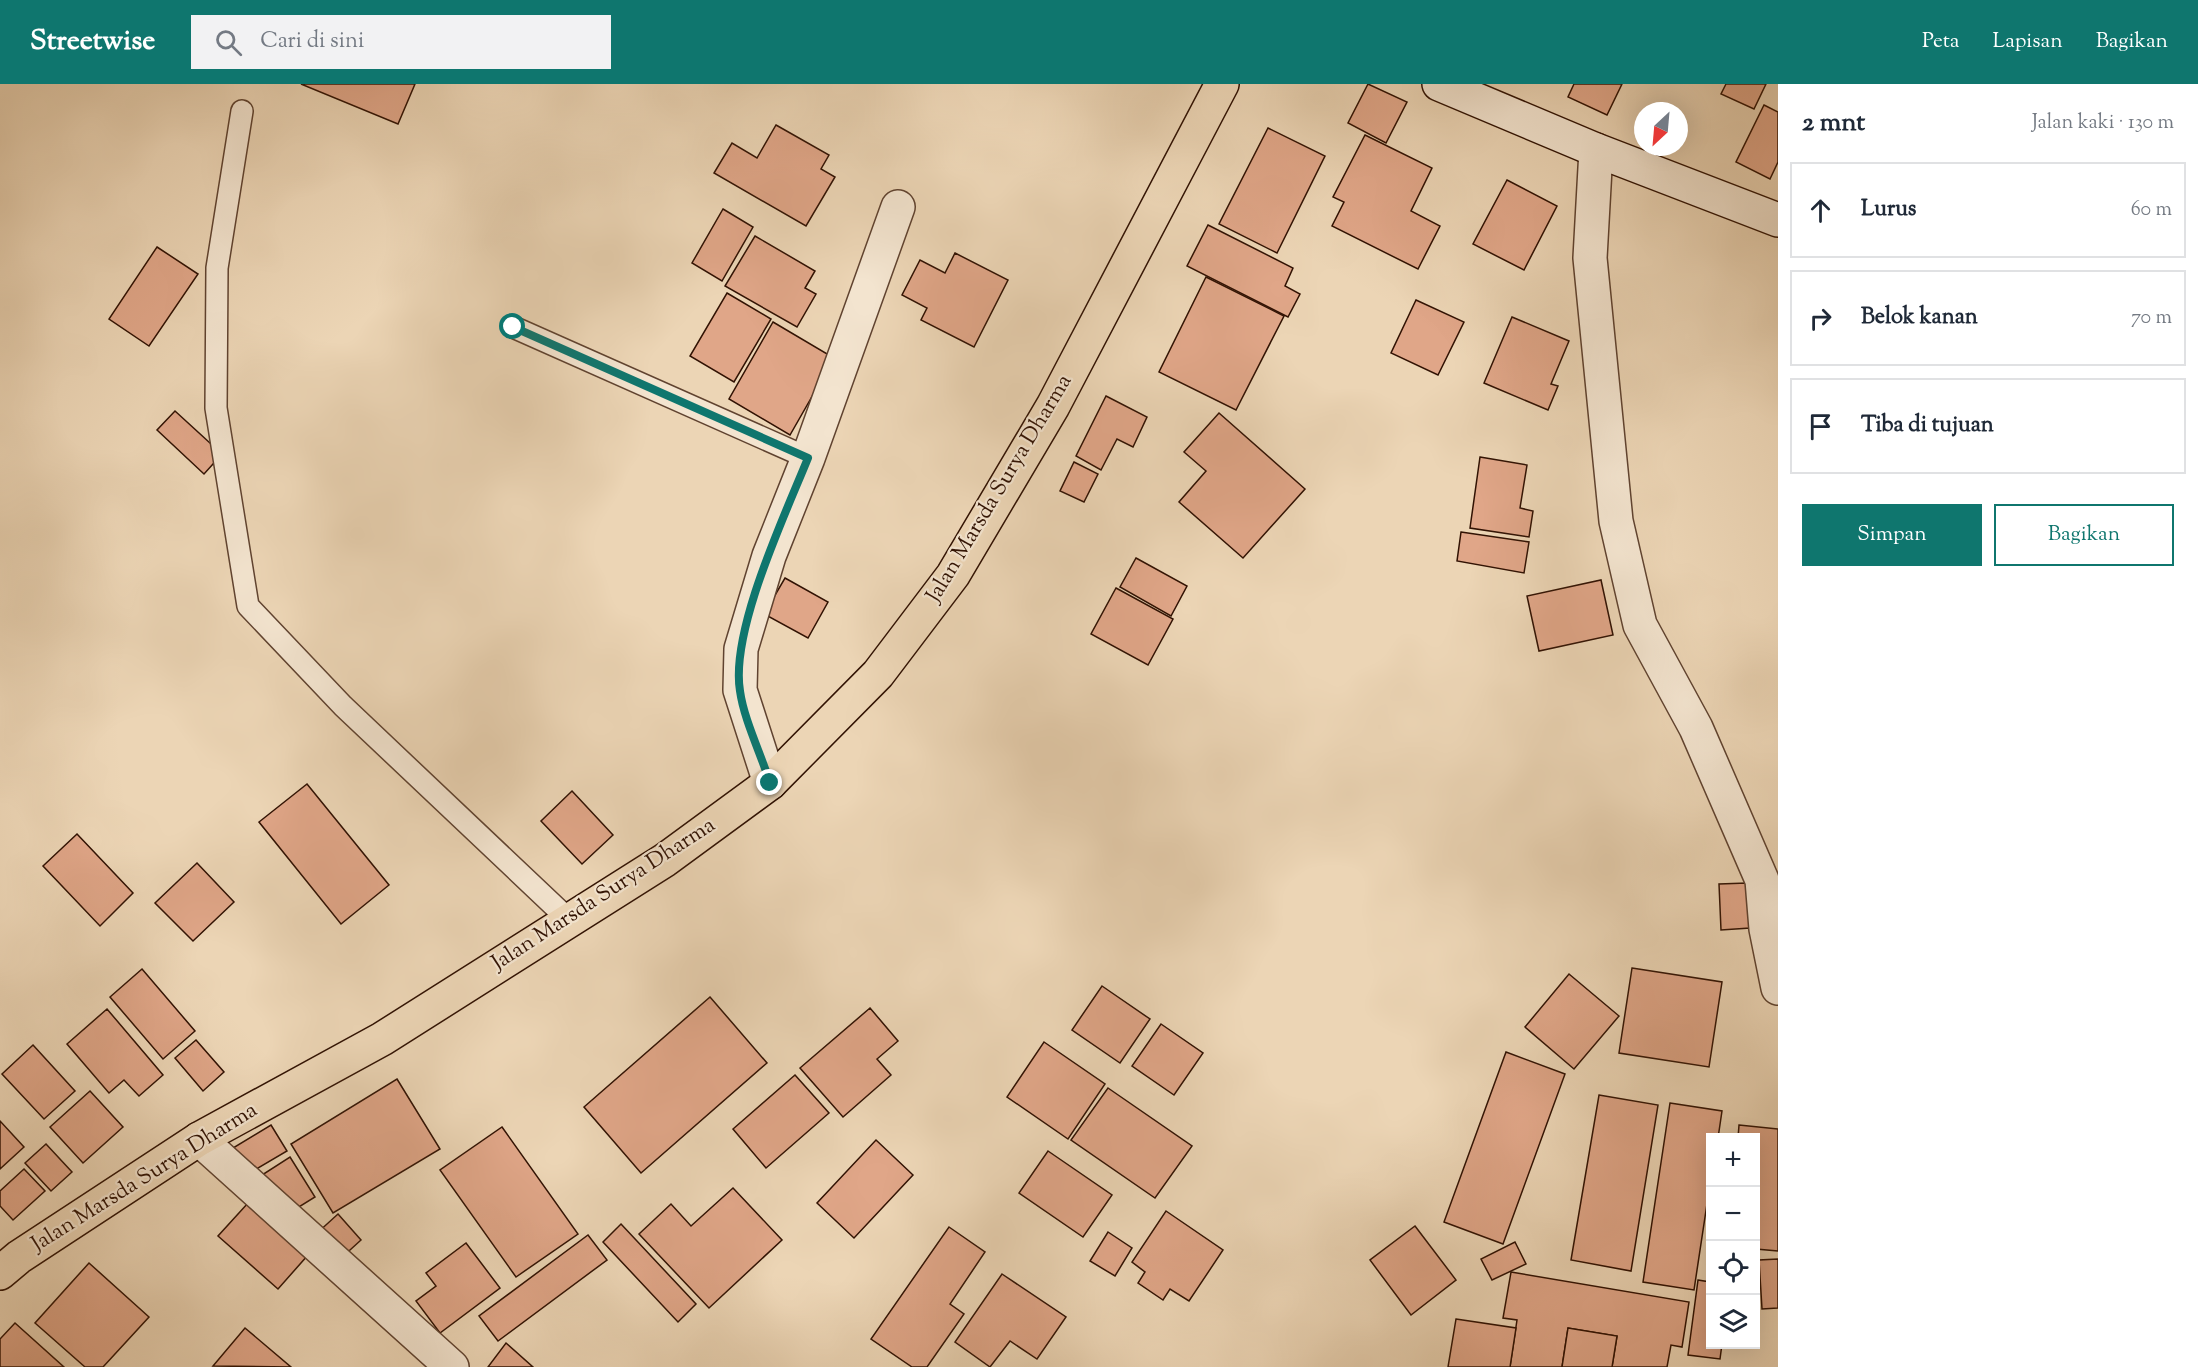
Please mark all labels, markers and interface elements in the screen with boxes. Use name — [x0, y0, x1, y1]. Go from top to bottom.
search box — [191, 15, 611, 69]
text: Streetwise — [30, 22, 155, 62]
icon: search — [212, 26, 245, 59]
text: Cari di sini — [260, 26, 364, 58]
text: Peta — [1922, 27, 1960, 57]
text: Lapisan — [1993, 27, 2063, 57]
text: Bagikan — [2096, 27, 2168, 57]
north arrow — [1634, 102, 1688, 156]
text: 2 mnt — [1802, 105, 1865, 142]
text: Jalan kaki · 130 m — [2032, 109, 2174, 138]
icon: ahead — [1804, 194, 1837, 227]
text: Lurus — [1861, 194, 1917, 226]
text: 60 m — [2131, 196, 2172, 225]
icon: right — [1804, 302, 1837, 335]
text: Belok kanan — [1861, 302, 1978, 334]
text: 70 m — [2131, 304, 2172, 333]
route start — [499, 313, 525, 339]
street label: Jalan Marsda Surya Dharma — [918, 369, 1081, 610]
icon: arrive — [1804, 410, 1837, 443]
text: Tiba di tujuan — [1861, 410, 1994, 442]
button: Simpan — [1802, 504, 1982, 566]
button: Bagikan — [1994, 504, 2174, 566]
route end — [756, 769, 782, 795]
street label: Jalan Marsda Surya Dharma — [485, 810, 722, 980]
street label: Jalan Marsda Surya Dharma — [25, 1095, 264, 1261]
map controls — [1706, 1133, 1760, 1349]
button: + — [1706, 1133, 1760, 1187]
button: − — [1706, 1187, 1760, 1241]
button: locate — [1706, 1241, 1760, 1295]
button: layers — [1706, 1295, 1760, 1349]

